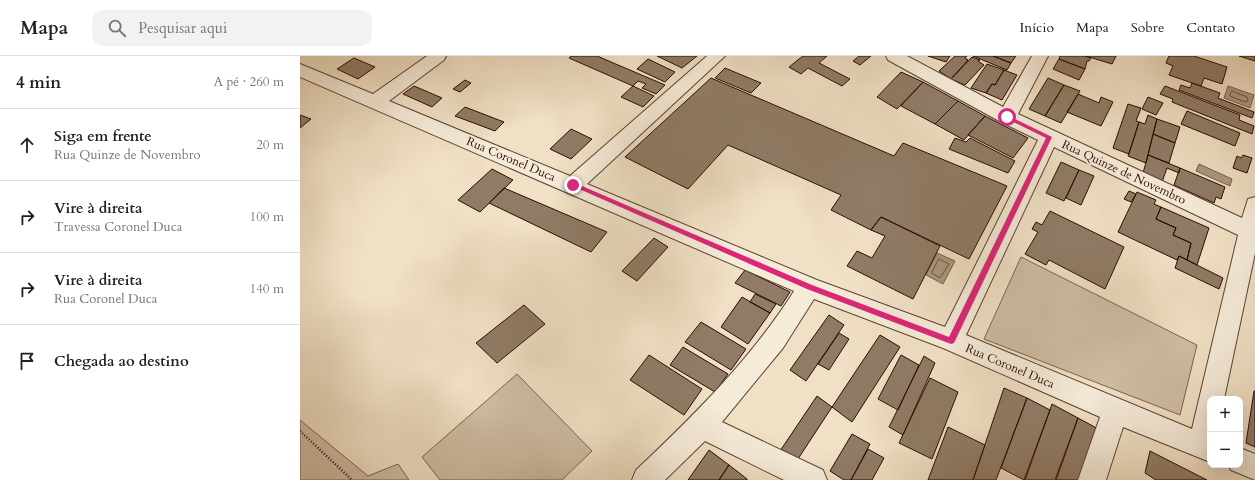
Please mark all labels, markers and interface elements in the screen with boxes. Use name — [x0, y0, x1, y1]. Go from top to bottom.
search box — [92, 10, 372, 46]
text: Mapa — [20, 15, 68, 41]
icon: search — [106, 17, 128, 39]
text: Pesquisar aqui — [138, 18, 227, 38]
text: Início — [1019, 18, 1054, 37]
text: Mapa — [1076, 18, 1109, 37]
text: Sobre — [1131, 18, 1164, 37]
text: Contato — [1186, 18, 1235, 37]
text: 4 min — [16, 71, 61, 94]
text: A pé · 260 m — [214, 73, 284, 91]
route start — [998, 108, 1016, 126]
text: Siga em frente — [54, 126, 152, 146]
street label: Rua Coronel Duca — [464, 133, 559, 185]
icon: ahead — [16, 134, 38, 156]
text: 20 m — [256, 136, 284, 154]
street label: Rua Quinze de Novembro — [1059, 136, 1189, 208]
text: Rua Quinze de Novembro — [54, 146, 201, 164]
route end — [564, 176, 582, 194]
text: Vire à direita — [54, 198, 142, 218]
icon: right — [16, 206, 38, 228]
text: 100 m — [250, 208, 284, 226]
text: Travessa Coronel Duca — [54, 218, 182, 236]
text: Vire à direita — [54, 270, 142, 290]
icon: right — [16, 278, 38, 300]
text: 140 m — [250, 280, 284, 298]
text: Rua Coronel Duca — [54, 290, 157, 308]
street label: Rua Coronel Duca — [963, 340, 1058, 392]
icon: arrive — [16, 350, 38, 372]
text: Chegada ao destino — [54, 351, 189, 371]
map controls — [1207, 396, 1243, 468]
button: + — [1207, 396, 1243, 432]
button: − — [1207, 432, 1243, 468]

